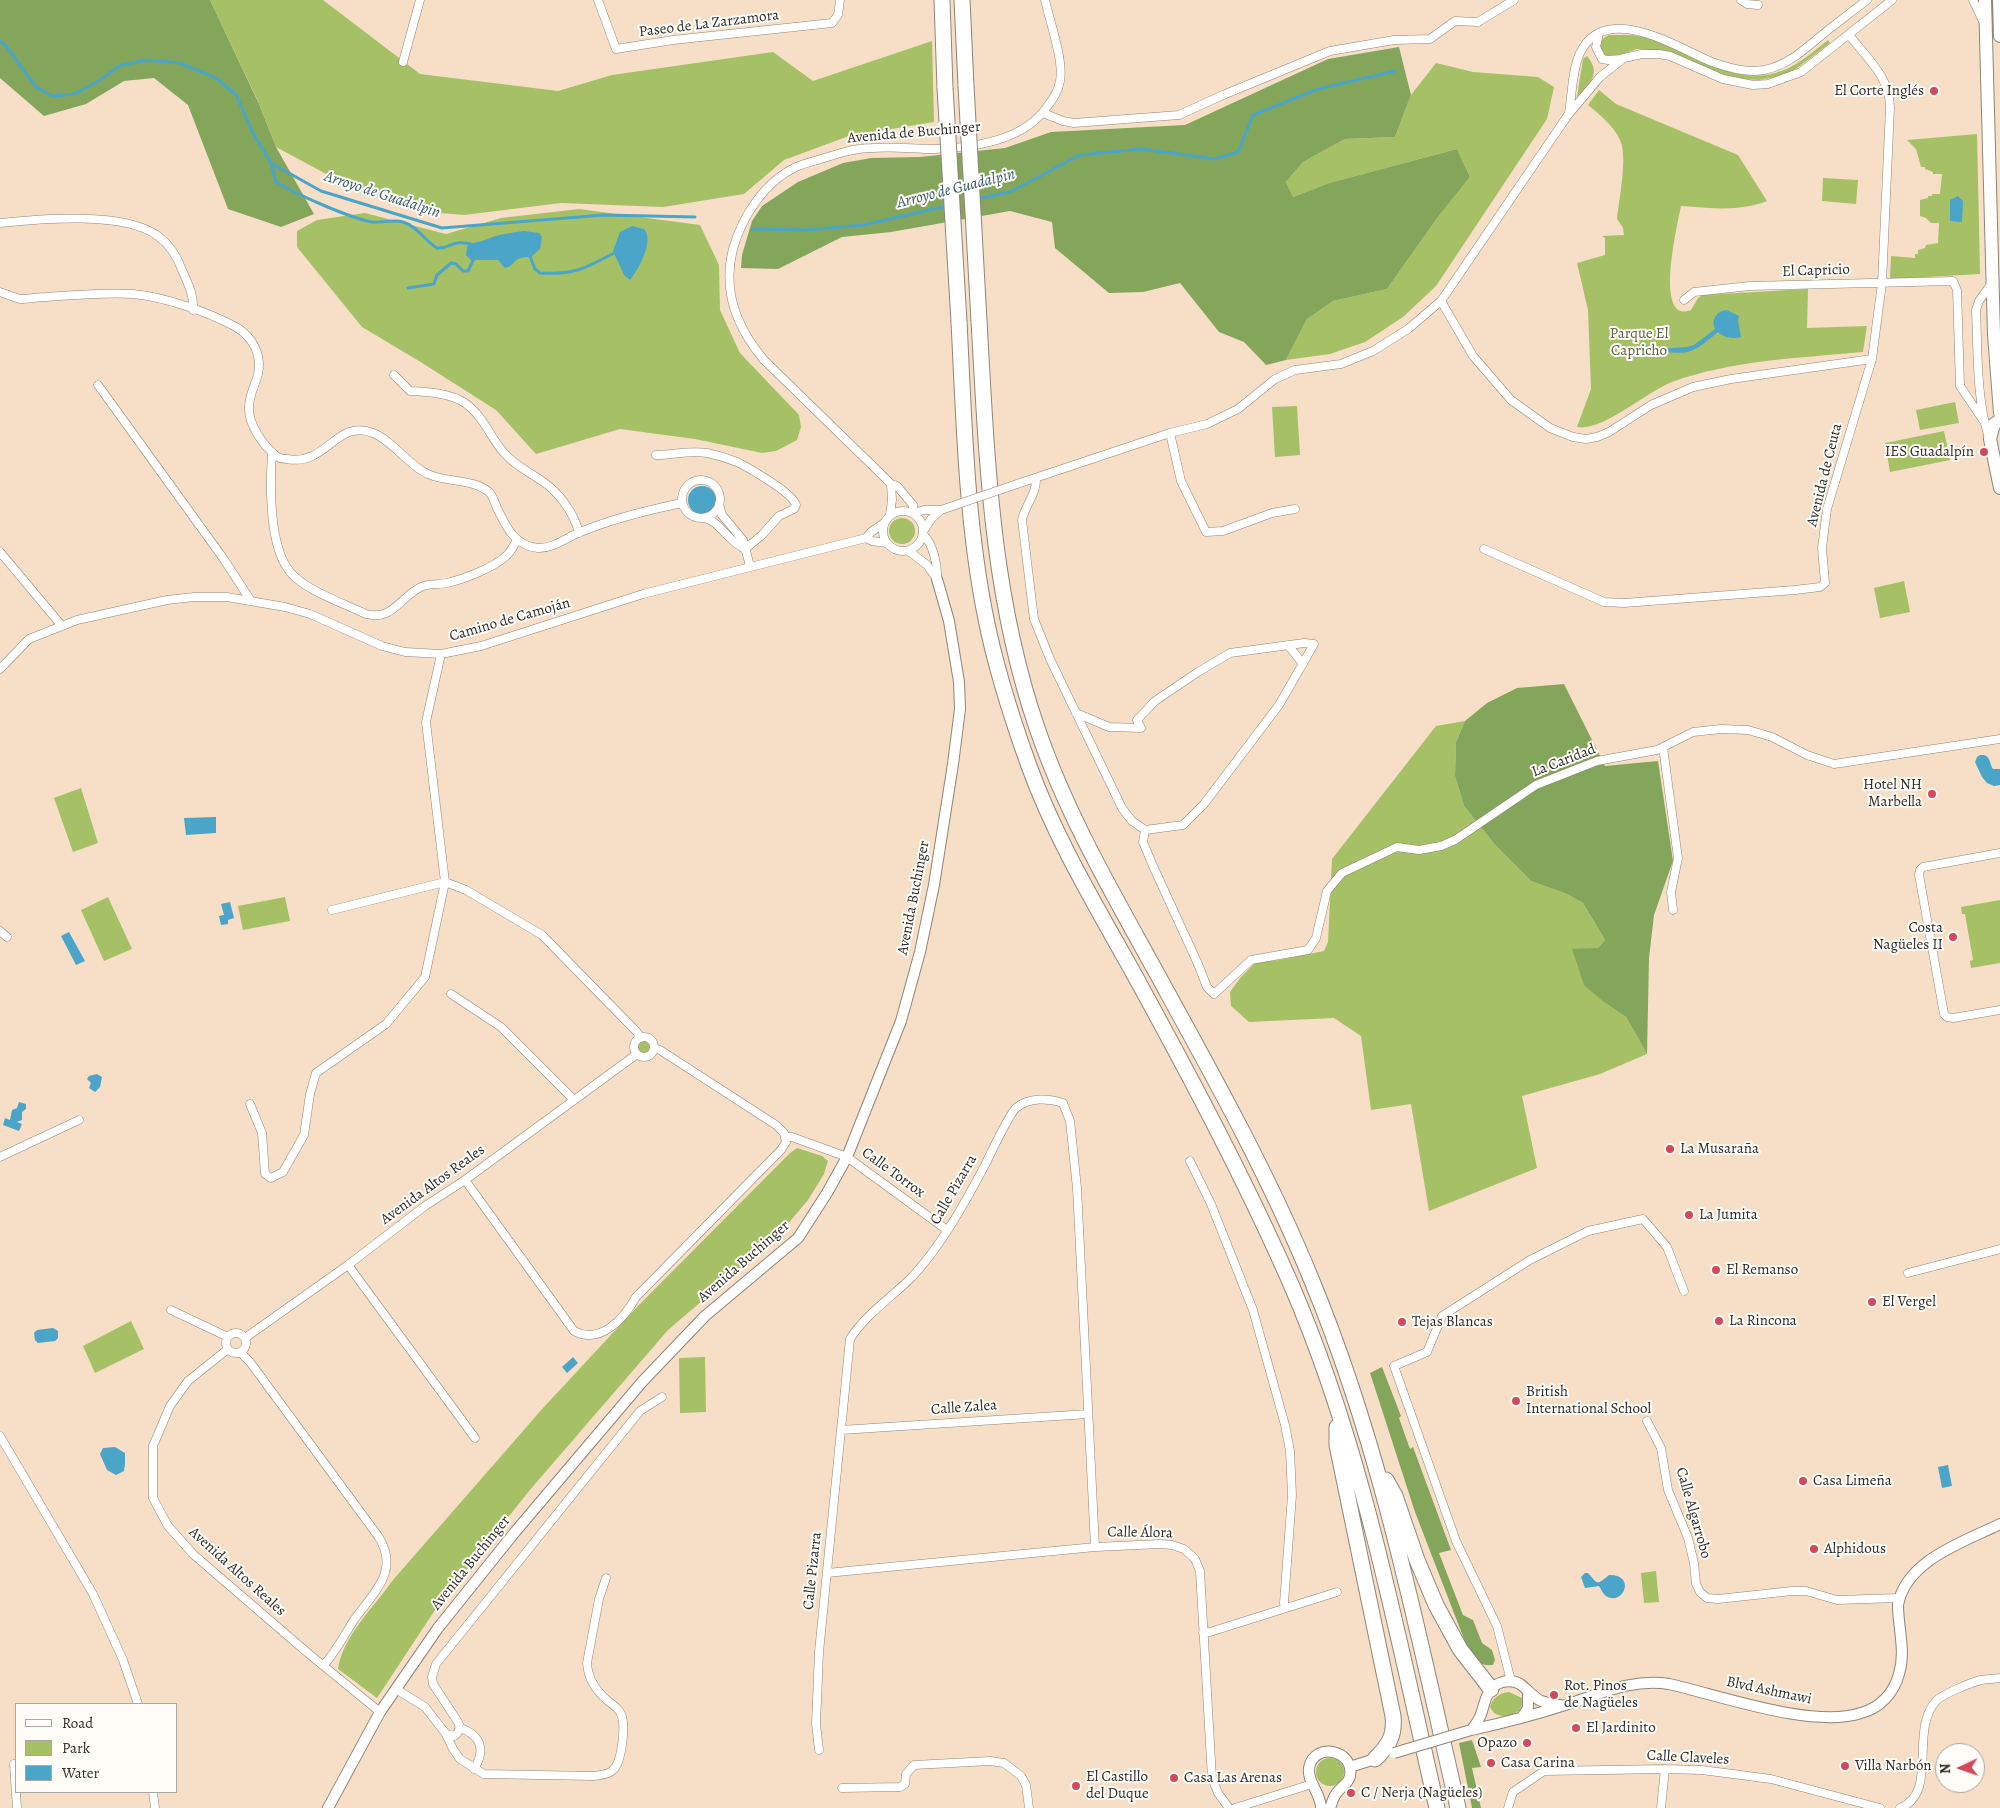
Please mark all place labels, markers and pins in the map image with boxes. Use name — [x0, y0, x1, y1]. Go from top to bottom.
place label: El Corte Inglés — [1834, 82, 1924, 100]
marker: El Corte Inglés — [1928, 85, 1940, 97]
place label: IES Guadalpín — [1885, 443, 1974, 461]
marker: IES Guadalpín — [1978, 446, 1990, 458]
place label: Hotel NH Marbella — [1863, 776, 1922, 811]
marker: Hotel NH Marbella — [1926, 788, 1938, 800]
place label: Costa Nagüeles II — [1873, 919, 1943, 954]
marker: Costa Nagüeles II — [1947, 931, 1959, 943]
place label: La Musaraña — [1680, 1140, 1759, 1158]
marker: La Musaraña — [1664, 1143, 1676, 1155]
place label: La Jumita — [1699, 1206, 1758, 1224]
marker: La Jumita — [1683, 1209, 1695, 1221]
place label: El Remanso — [1726, 1261, 1798, 1279]
marker: El Remanso — [1710, 1264, 1722, 1276]
place label: El Vergel — [1882, 1293, 1936, 1311]
marker: El Vergel — [1866, 1296, 1878, 1308]
place label: La Rincona — [1729, 1312, 1797, 1330]
place label: Tejas Blancas — [1412, 1313, 1493, 1331]
marker: La Rincona — [1713, 1315, 1725, 1327]
marker: Tejas Blancas — [1396, 1316, 1408, 1328]
place label: British International School — [1526, 1383, 1651, 1418]
marker: British International School — [1510, 1395, 1522, 1407]
place label: Casa Limeña — [1813, 1472, 1892, 1490]
marker: Casa Limeña — [1797, 1475, 1809, 1487]
place label: Alphidous — [1824, 1540, 1886, 1558]
marker: Alphidous — [1808, 1543, 1820, 1555]
place label: Rot. Pinos de Nagüeles — [1564, 1677, 1638, 1712]
marker: Rot. Pinos de Nagüeles — [1548, 1689, 1560, 1701]
place label: El Jardinito — [1586, 1719, 1656, 1737]
marker: El Jardinito — [1570, 1722, 1582, 1734]
place label: Opazo — [1477, 1734, 1517, 1752]
marker: Opazo — [1521, 1737, 1533, 1749]
place label: Casa Carina — [1501, 1754, 1575, 1772]
marker: Casa Carina — [1485, 1757, 1497, 1769]
place label: Villa Narbón — [1855, 1757, 1932, 1775]
marker: Villa Narbón — [1839, 1760, 1851, 1772]
place label: El Castillo del Duque — [1086, 1768, 1149, 1803]
place label: Casa Las Arenas — [1184, 1769, 1282, 1787]
marker: Casa Las Arenas — [1168, 1772, 1180, 1784]
marker: El Castillo del Duque — [1070, 1780, 1082, 1792]
place label: C / Nerja (Nagüeles) — [1361, 1784, 1482, 1802]
marker: C / Nerja (Nagüeles) — [1345, 1787, 1357, 1799]

